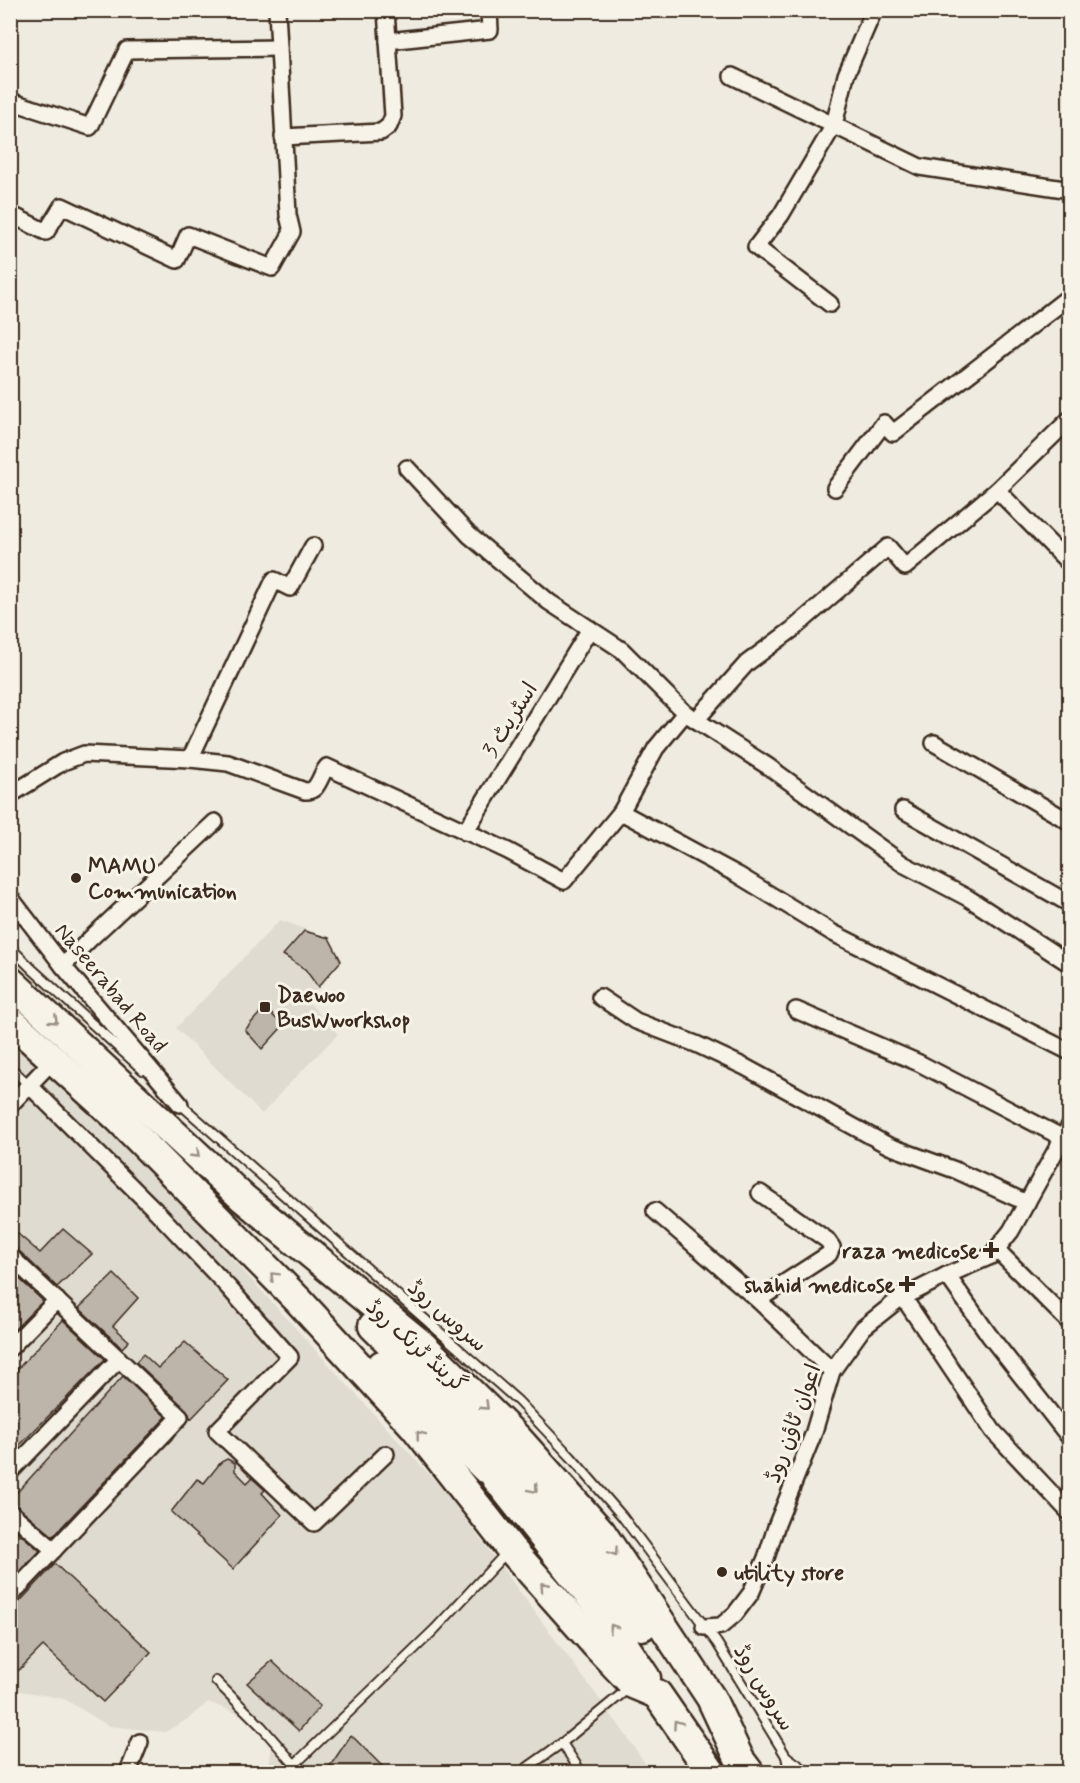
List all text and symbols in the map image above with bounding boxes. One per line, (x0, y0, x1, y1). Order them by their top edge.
street label: اسٹریٹ 3 (477, 677, 545, 763)
place label: MAMU Communication (88, 853, 237, 906)
marker: MAMU Communication (69, 871, 83, 885)
street label: Naseerabad Road (48, 918, 173, 1059)
place label: Daewoo BusWworkshop (277, 982, 410, 1035)
marker: Daewoo BusWworkshop (258, 1000, 272, 1014)
one-way arrow (47, 1013, 57, 1024)
one-way arrow (188, 1146, 199, 1157)
place label: raza medicose (842, 1238, 980, 1266)
marker: raza medicose (984, 1243, 998, 1257)
one-way arrow (271, 1272, 282, 1283)
place label: shahid medicose (744, 1272, 896, 1300)
street label: سروس روڈ (401, 1274, 492, 1359)
marker: shahid medicose (900, 1277, 914, 1291)
street label: گرینڈ ٹرنک روڈ (359, 1294, 472, 1399)
street label: اعوان ٹاؤن روڈ (759, 1360, 828, 1487)
one-way arrow (477, 1399, 488, 1410)
one-way arrow (417, 1431, 428, 1442)
one-way arrow (526, 1483, 537, 1494)
one-way arrow (607, 1545, 618, 1556)
place label: utility store (734, 1560, 844, 1588)
marker: utility store (715, 1565, 729, 1579)
one-way arrow (540, 1582, 551, 1593)
one-way arrow (609, 1624, 620, 1635)
street label: سروس روڈ (726, 1639, 800, 1737)
one-way arrow (673, 1720, 684, 1731)

